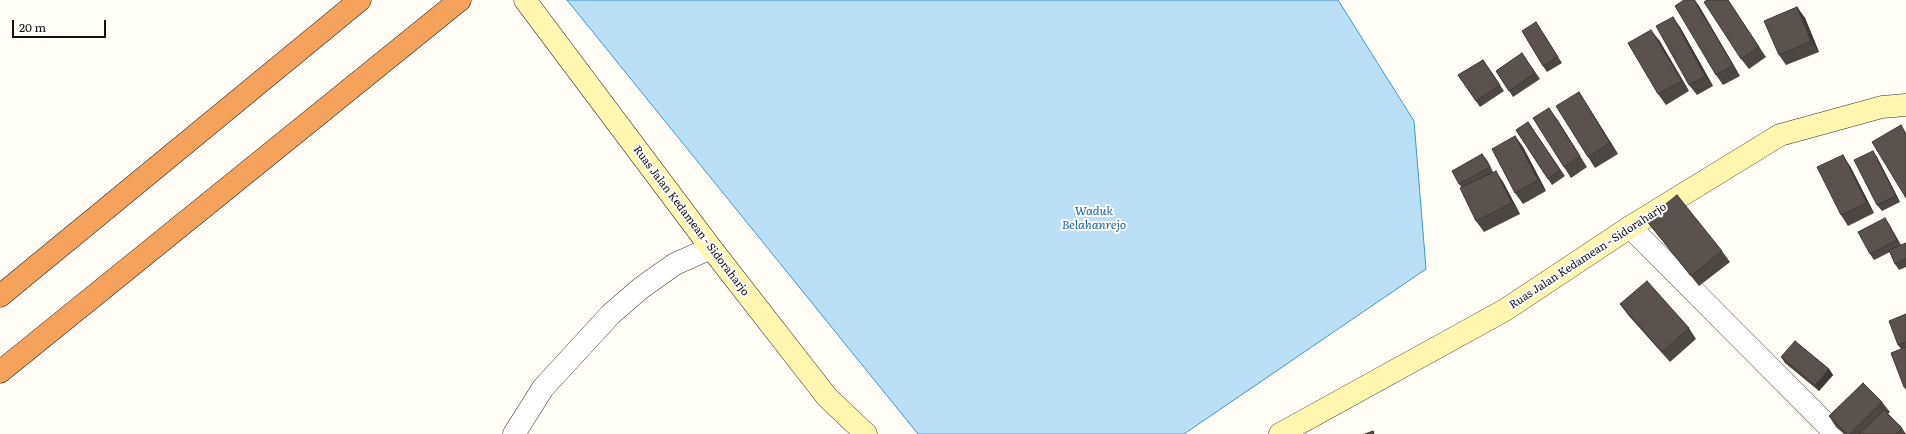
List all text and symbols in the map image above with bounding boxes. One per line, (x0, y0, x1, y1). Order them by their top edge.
scale bar (14, 12, 108, 38)
text: 20 m (19, 18, 46, 36)
street label: Ruas Jalan Kedamean - Sidoraharjo (630, 143, 752, 299)
street label: Ruas Jalan Kedamean - Sidoraharjo (1507, 200, 1669, 312)
water label: Waduk Belahanrejo (1062, 204, 1126, 232)

